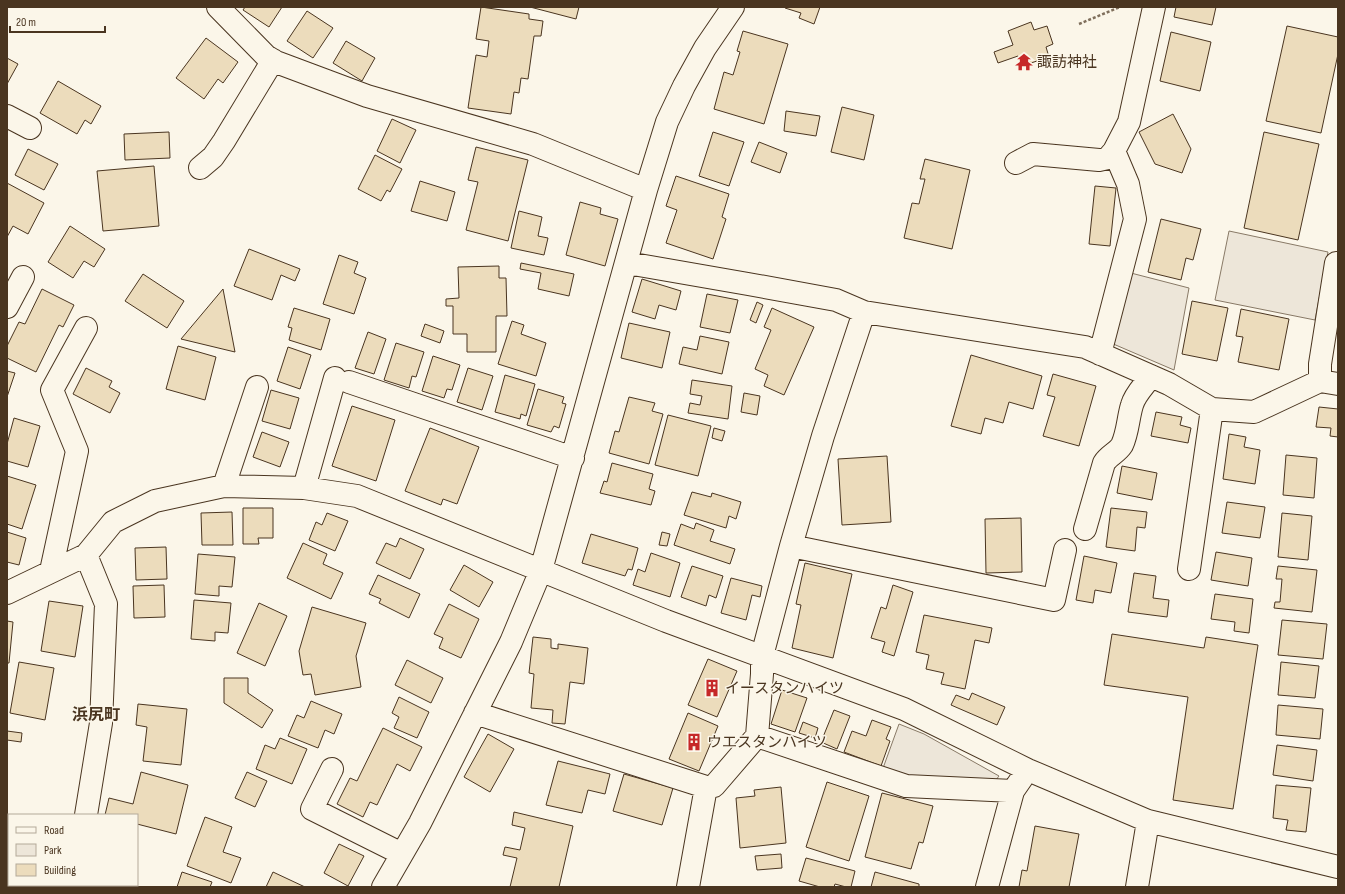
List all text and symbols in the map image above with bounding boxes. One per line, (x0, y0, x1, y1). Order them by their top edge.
scale bar (10, 8, 105, 34)
text: 20 m (16, 15, 36, 30)
temple icon: 諏訪神社 (1014, 52, 1034, 72)
place label: 諏訪神社 (1037, 53, 1097, 72)
building icon: イースタンハイツ (702, 678, 722, 698)
place label: イースタンハイツ (725, 679, 844, 698)
district label: 浜尻町 (72, 706, 120, 725)
building icon: ウエスタンハイツ (684, 732, 704, 752)
place label: ウエスタンハイツ (707, 733, 827, 752)
legend (8, 814, 138, 886)
text: Road (44, 823, 64, 838)
text: Park (44, 843, 62, 858)
text: Building (44, 863, 76, 878)

